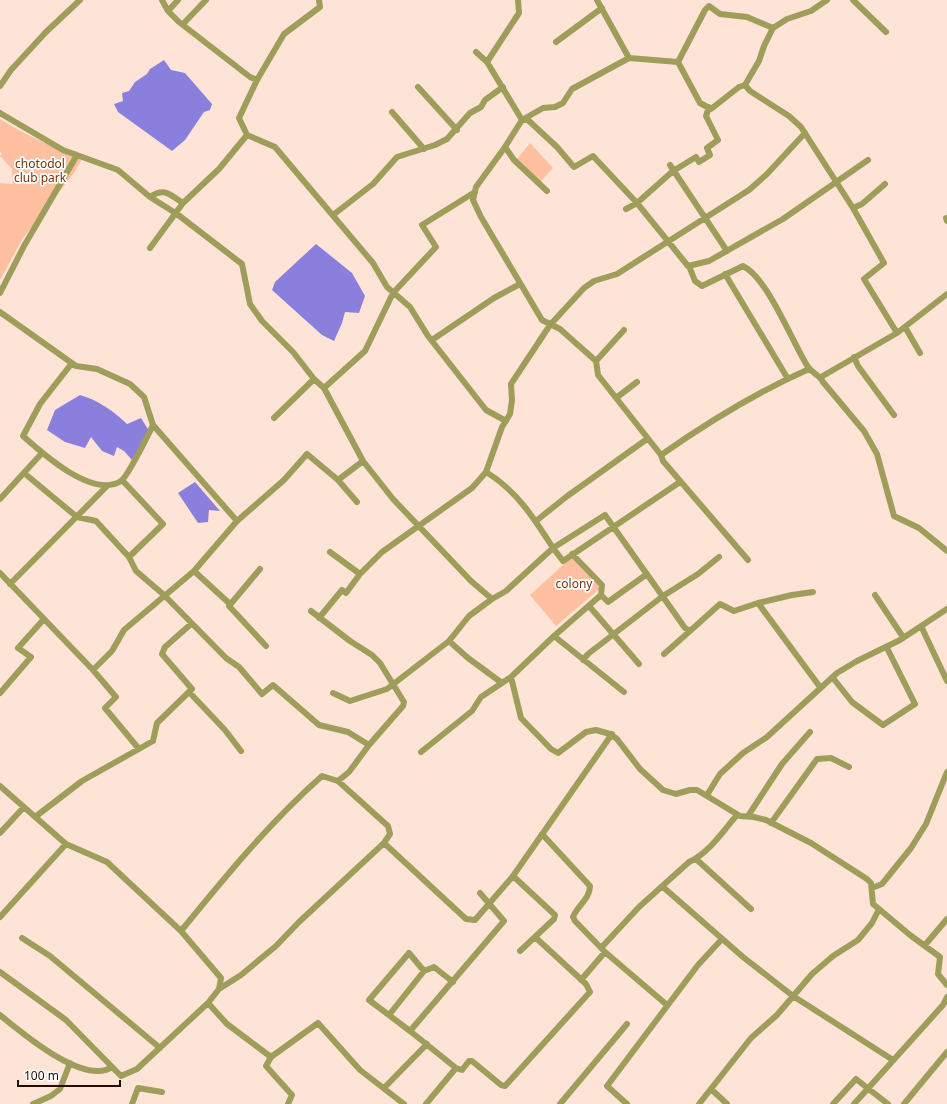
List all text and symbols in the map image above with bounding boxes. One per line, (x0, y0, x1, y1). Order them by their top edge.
park label: chotodol club park (14, 155, 67, 186)
park label: colony (556, 575, 593, 592)
scale bar (18, 1062, 120, 1088)
text: 100 m (24, 1067, 59, 1084)

